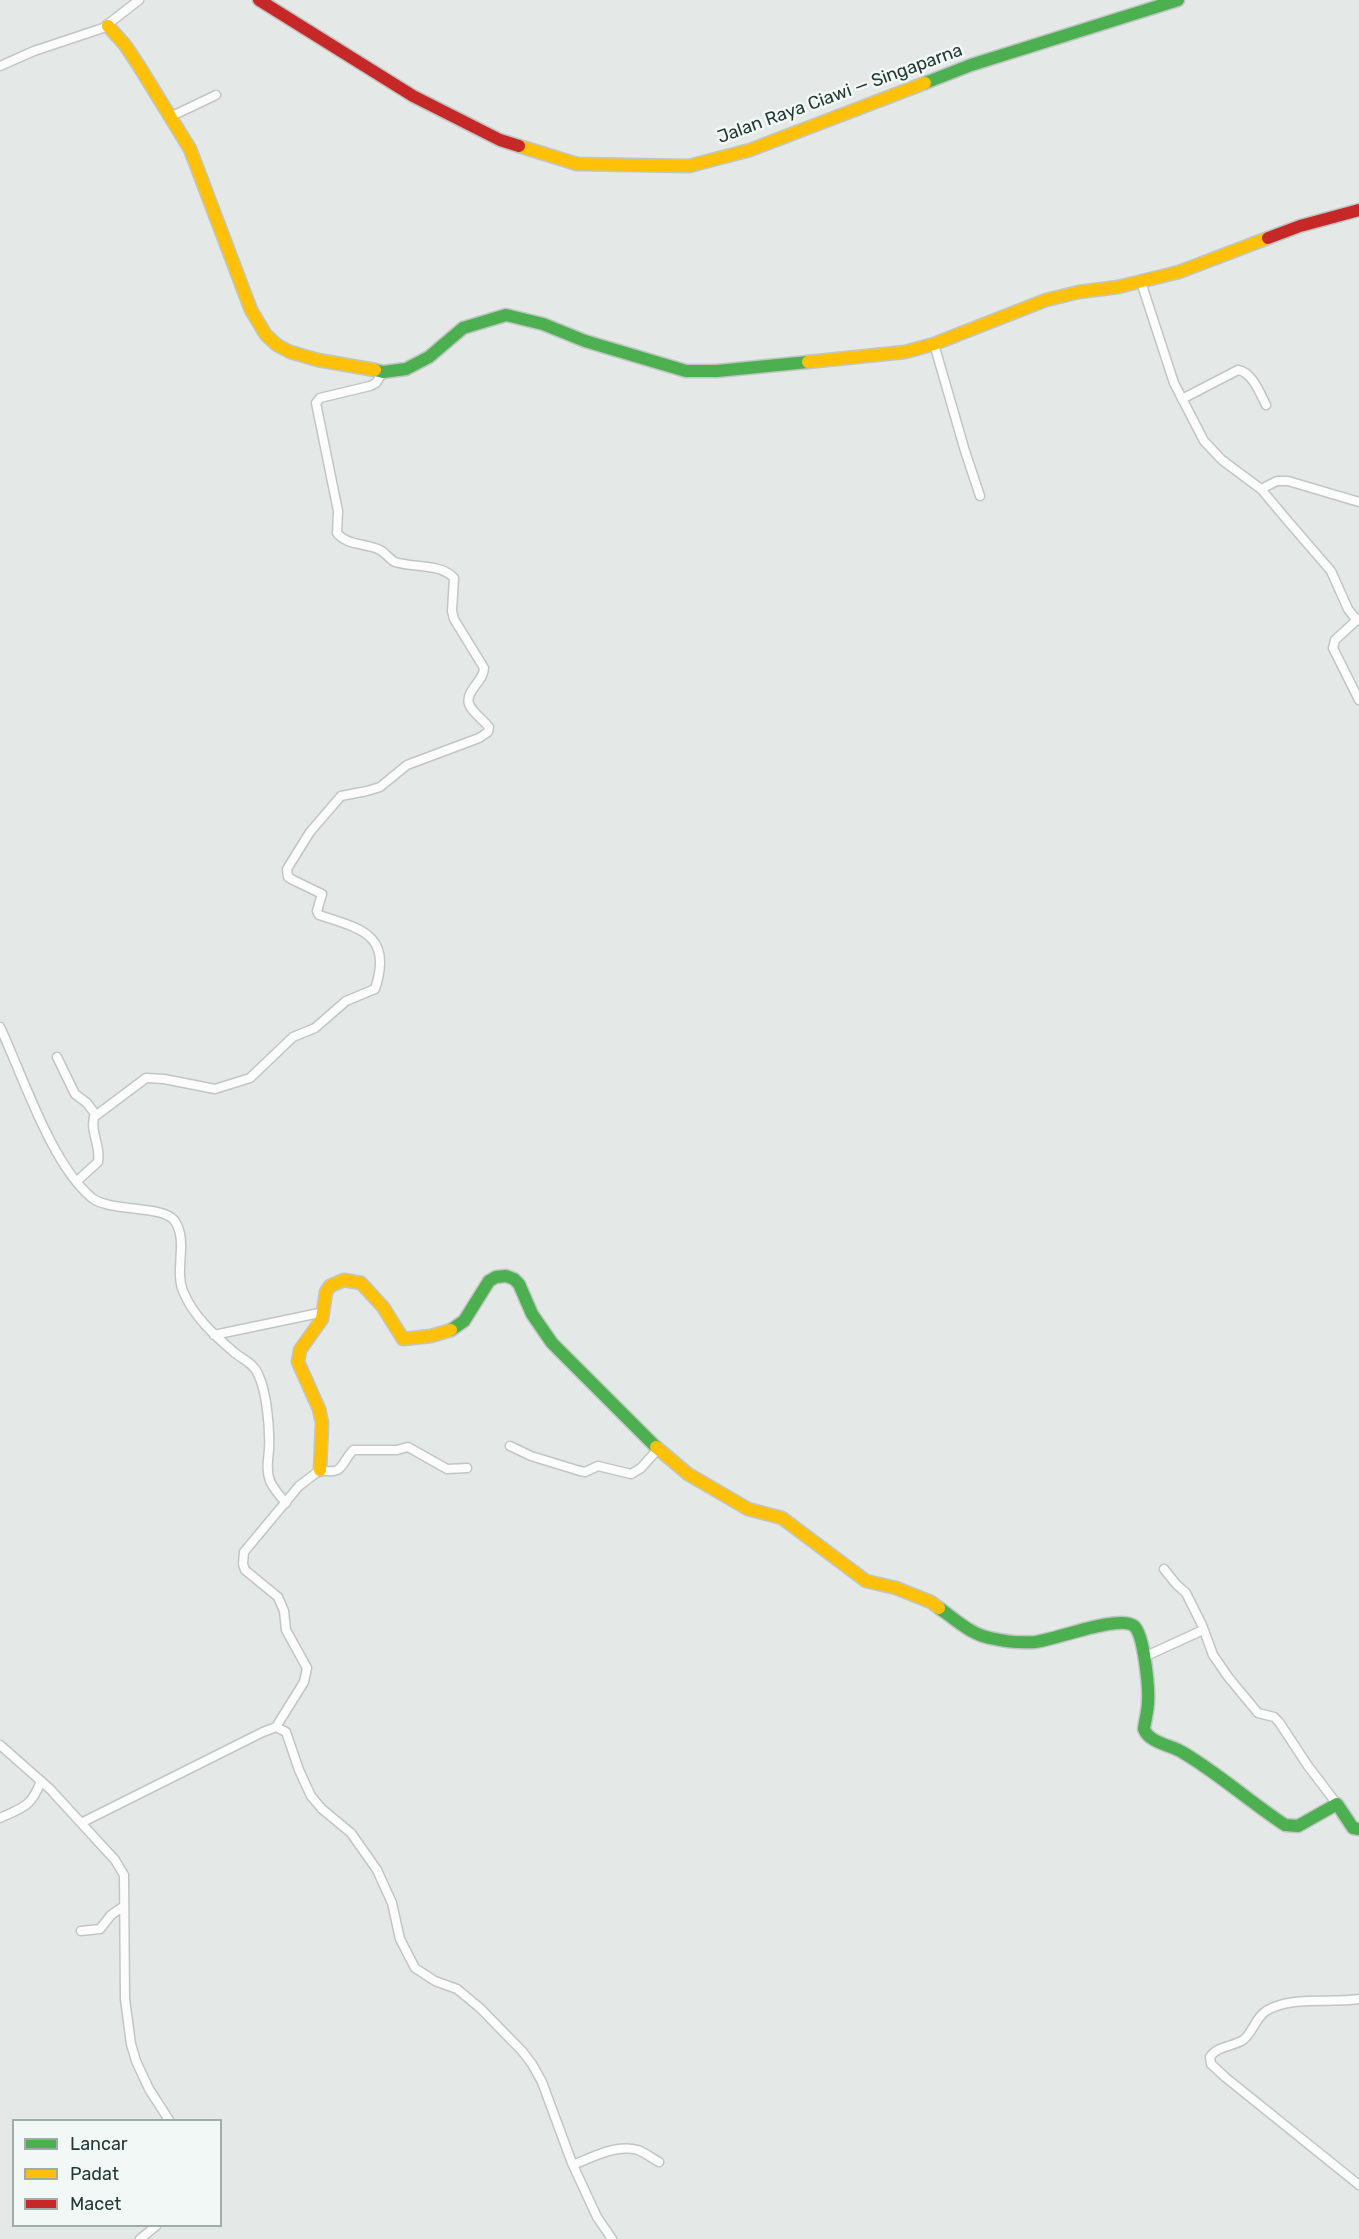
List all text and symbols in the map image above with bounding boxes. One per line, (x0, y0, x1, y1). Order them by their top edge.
street label: Jalan Raya Ciawi — Singaparna (714, 39, 966, 149)
legend (12, 2119, 222, 2227)
text: Lancar (70, 2133, 128, 2155)
text: Padat (70, 2163, 119, 2185)
text: Macet (70, 2193, 121, 2215)

